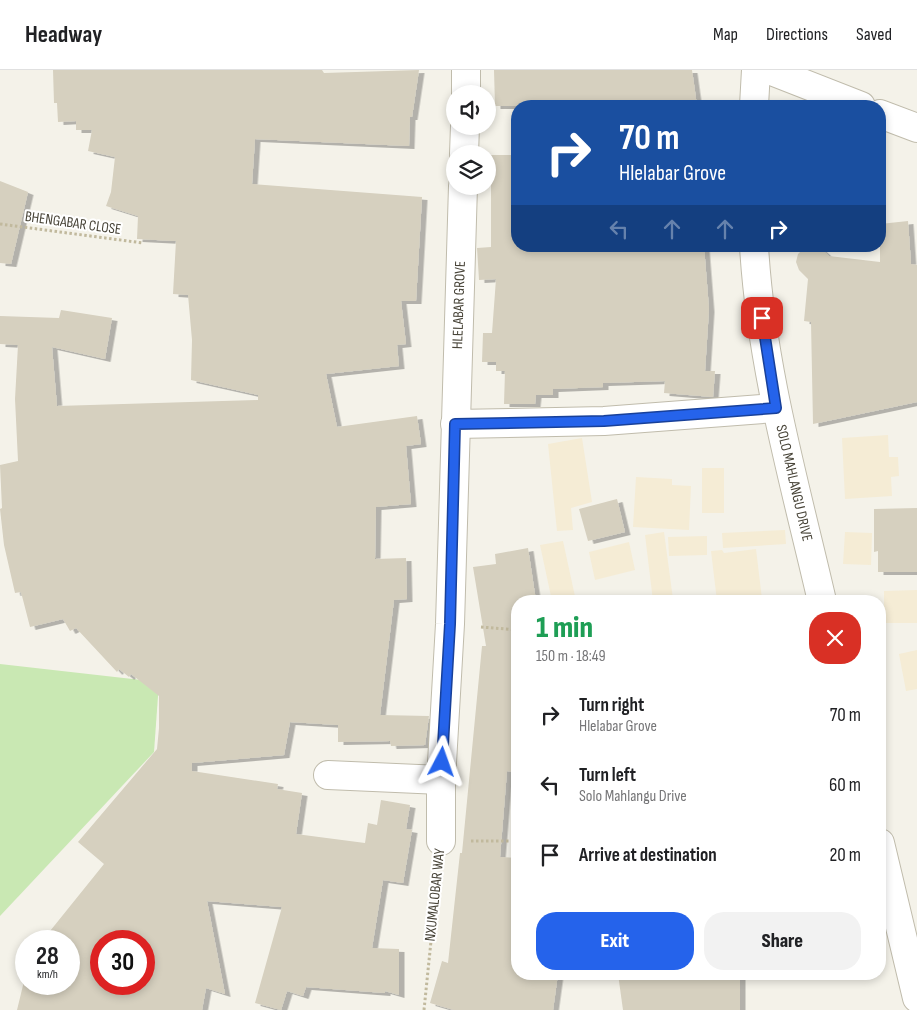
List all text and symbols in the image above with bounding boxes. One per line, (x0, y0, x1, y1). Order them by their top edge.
text: Headway (25, 20, 102, 49)
text: Map (713, 24, 738, 45)
text: Directions (766, 24, 828, 45)
text: Saved (856, 24, 892, 45)
map controls (446, 85, 496, 195)
button: sound (446, 85, 496, 135)
text: 70 m (619, 117, 679, 160)
icon: right (536, 120, 601, 185)
button: layers (446, 145, 496, 195)
text: Hlelabar Grove (619, 160, 726, 187)
street label: BHENGABAR CLOSE (24, 207, 122, 239)
icon: left (605, 215, 633, 243)
icon: ahead (658, 215, 686, 243)
icon: ahead (711, 215, 739, 243)
icon: right (764, 215, 792, 243)
street label: HLELABAR GROVE (448, 260, 470, 350)
pin (741, 297, 783, 339)
icon: arrive (748, 304, 776, 332)
street label: SOLO MAHLANGU DRIVE (771, 423, 817, 543)
text: 1 min (536, 610, 593, 646)
button: close (809, 612, 861, 664)
text: 150 m · 18:49 (536, 647, 606, 666)
text: Turn right (579, 694, 644, 717)
icon: right (536, 701, 564, 729)
text: 70 m (830, 704, 861, 727)
text: Hlelabar Grove (579, 717, 657, 736)
position arrow (415, 735, 467, 787)
text: Turn left (579, 764, 636, 787)
icon: left (536, 771, 564, 799)
text: 60 m (829, 774, 861, 797)
text: Solo Mahlangu Drive (579, 787, 687, 806)
icon: arrive (536, 841, 564, 869)
text: Arrive at destination (579, 844, 717, 867)
text: 20 m (829, 844, 861, 867)
street label: NXUMALOBAR WAY (421, 847, 449, 942)
button: Exit (536, 912, 694, 970)
button: Share (704, 912, 861, 970)
speed limit sign: 30 (90, 930, 155, 995)
text: 28 (36, 941, 59, 972)
text: km/h (37, 967, 58, 982)

